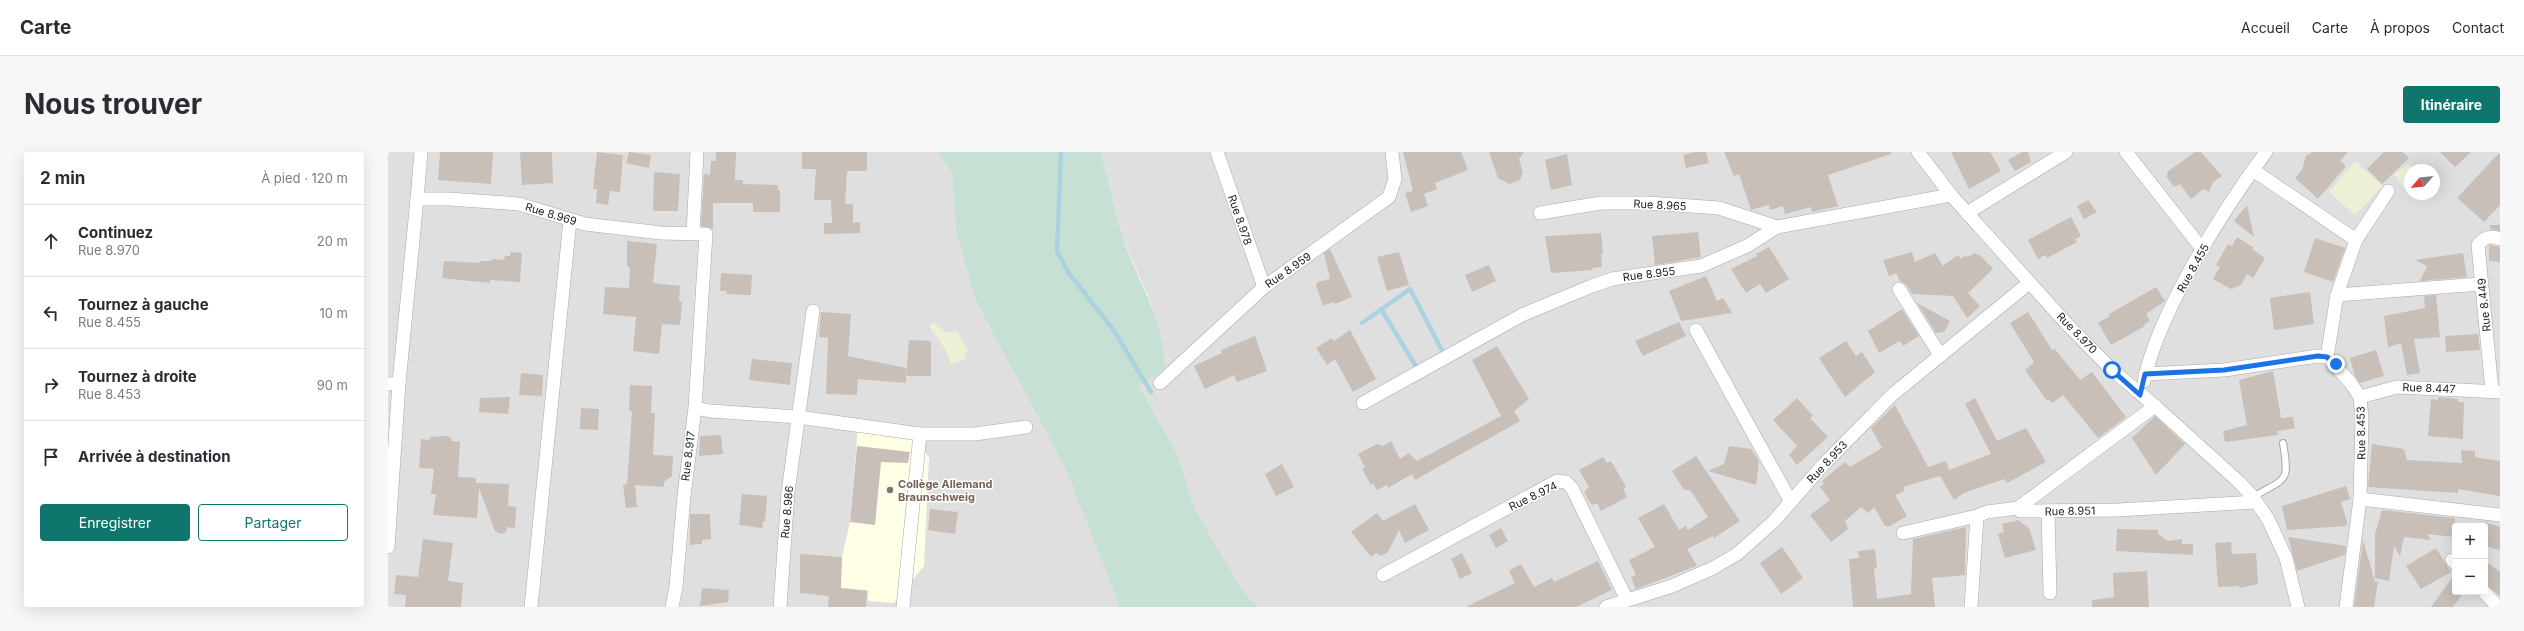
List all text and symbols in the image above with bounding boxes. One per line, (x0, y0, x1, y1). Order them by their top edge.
text: Carte (20, 16, 71, 39)
text: Accueil (2241, 19, 2290, 36)
text: Carte (2312, 19, 2348, 36)
text: À propos (2370, 19, 2430, 36)
text: Contact (2452, 19, 2504, 36)
button: Itinéraire (2403, 86, 2500, 123)
text: Nous trouver (24, 87, 202, 121)
north arrow (2404, 164, 2440, 200)
text: 2 min (40, 168, 85, 188)
text: À pied · 120 m (261, 170, 348, 186)
street label: Rue 8.978 (1225, 193, 1255, 247)
street label: Rue 8.965 (1633, 197, 1687, 213)
street label: Rue 8.969 (524, 200, 579, 229)
text: Continuez (78, 223, 153, 242)
icon: ahead (40, 230, 62, 252)
text: 20 m (317, 233, 348, 249)
street label: Rue 8.455 (2174, 241, 2212, 295)
text: Rue 8.970 (78, 242, 140, 258)
street label: Rue 8.959 (1262, 249, 1314, 291)
street label: Rue 8.955 (1622, 264, 1676, 284)
street label: Rue 8.449 (2474, 277, 2494, 333)
text: Tournez à gauche (78, 295, 209, 314)
icon: left (40, 302, 62, 324)
text: 10 m (319, 305, 348, 321)
street label: Rue 8.970 (2054, 309, 2100, 357)
text: Rue 8.455 (78, 314, 141, 330)
route end (2327, 355, 2345, 373)
route start (2103, 361, 2121, 379)
text: Tournez à droite (78, 367, 197, 386)
icon: right (40, 374, 62, 396)
text: 90 m (317, 377, 348, 393)
street label: Rue 8.447 (2402, 380, 2456, 396)
text: Rue 8.453 (78, 386, 141, 402)
street label: Rue 8.453 (2354, 406, 2368, 460)
street label: Rue 8.917 (678, 430, 698, 482)
street label: Rue 8.953 (1804, 438, 1850, 486)
icon: arrive (40, 446, 62, 468)
text: Arrivée à destination (78, 447, 231, 466)
place label: Collège Allemand Braunschweig (898, 477, 993, 504)
street label: Rue 8.974 (1507, 478, 1559, 514)
street label: Rue 8.986 (778, 485, 796, 539)
marker: Collège Allemand Braunschweig (885, 485, 895, 495)
button: Enregistrer (40, 504, 190, 541)
button: Partager (198, 504, 348, 541)
street label: Rue 8.951 (2045, 504, 2095, 518)
map controls (2452, 523, 2488, 595)
button: + (2452, 523, 2488, 559)
button: − (2452, 559, 2488, 595)

